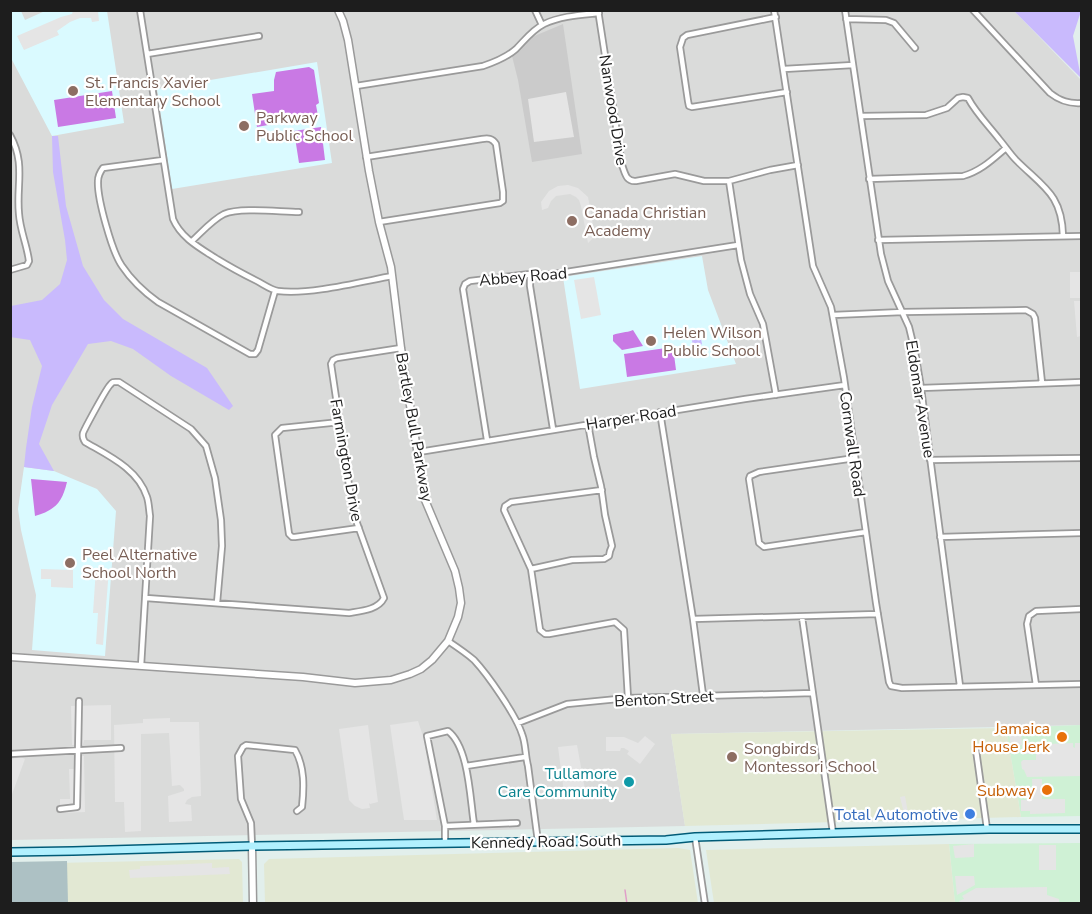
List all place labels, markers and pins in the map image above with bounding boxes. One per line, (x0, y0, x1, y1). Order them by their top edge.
place label: St. Francis Xavier Elementary School (85, 72, 221, 112)
marker: St. Francis Xavier Elementary School (66, 84, 80, 98)
place label: Parkway Public School (256, 107, 353, 147)
marker: Parkway Public School (237, 119, 251, 133)
place label: Canada Christian Academy (584, 202, 706, 242)
marker: Canada Christian Academy (565, 214, 579, 228)
place label: Helen Wilson Public School (663, 322, 762, 362)
marker: Helen Wilson Public School (644, 334, 658, 348)
place label: Peel Alternative School North (82, 544, 197, 584)
marker: Peel Alternative School North (63, 556, 77, 570)
place label: Jamaica House Jerk (972, 718, 1051, 758)
marker: Jamaica House Jerk (1055, 730, 1069, 744)
place label: Songbirds Montessori School (744, 738, 877, 778)
marker: Songbirds Montessori School (725, 750, 739, 764)
place label: Tullamore Care Community (498, 763, 618, 803)
marker: Tullamore Care Community (622, 775, 636, 789)
place label: Subway (977, 780, 1036, 802)
marker: Subway (1040, 783, 1054, 797)
place label: Total Automotive (834, 804, 958, 826)
marker: Total Automotive (963, 807, 977, 821)

